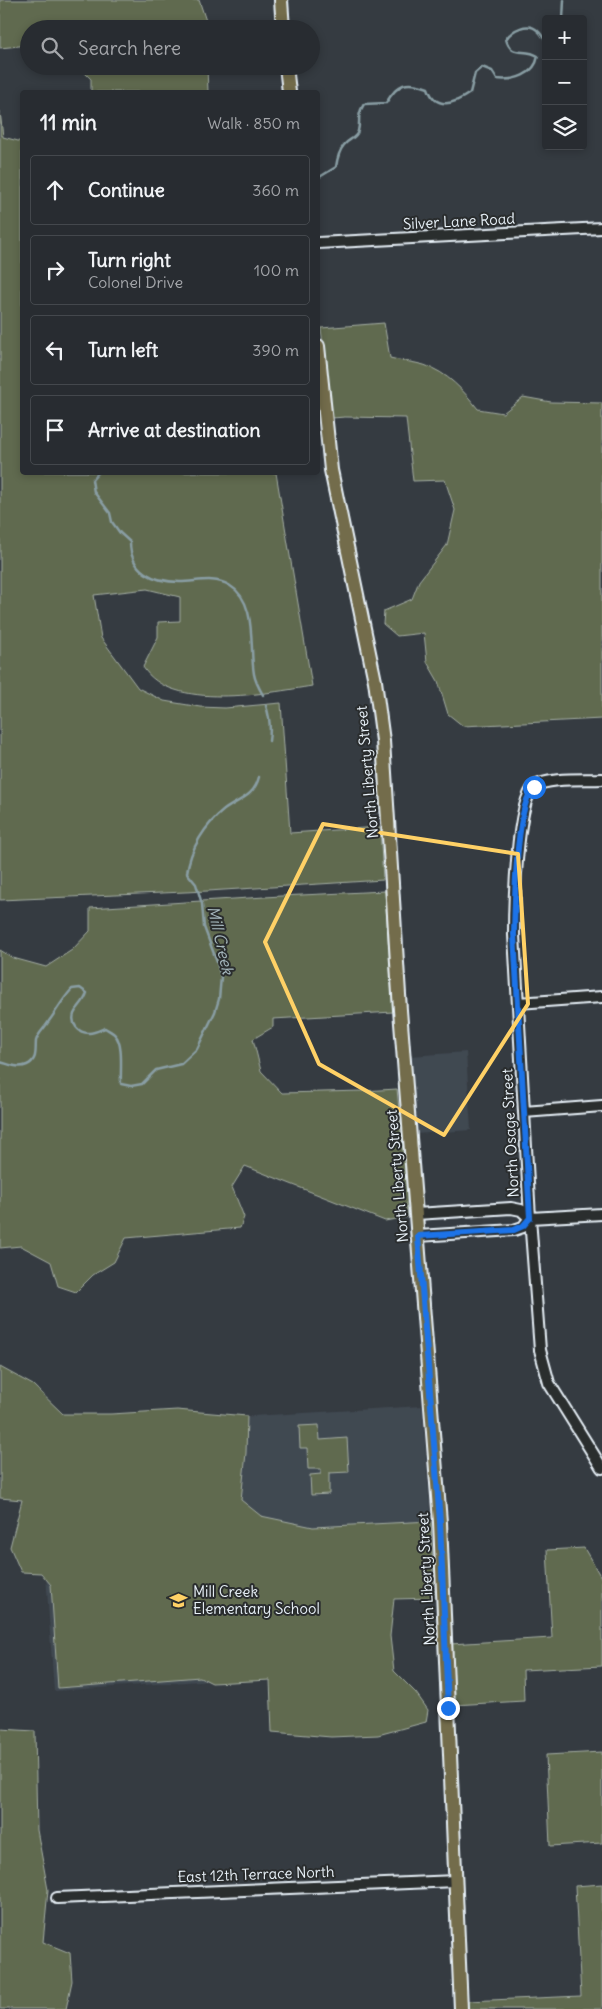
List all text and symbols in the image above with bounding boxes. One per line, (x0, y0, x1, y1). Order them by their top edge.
map controls (542, 15, 587, 150)
button: + (542, 15, 587, 60)
search box (20, 20, 320, 75)
icon: search (38, 34, 66, 62)
text: Search here (78, 36, 181, 60)
button: − (542, 60, 587, 105)
button: layers (542, 105, 587, 150)
text: 11 min (40, 109, 97, 136)
text: Walk · 850 m (207, 113, 300, 133)
icon: ahead (41, 176, 69, 204)
text: Continue (88, 178, 165, 202)
text: 360 m (252, 180, 299, 200)
street label: Silver Lane Road (402, 209, 516, 233)
text: Turn right (88, 248, 171, 272)
icon: right (41, 256, 69, 284)
text: 100 m (254, 260, 299, 280)
text: Colonel Drive (88, 272, 183, 292)
icon: left (41, 336, 69, 364)
text: Turn left (88, 338, 158, 362)
text: 390 m (252, 340, 299, 360)
icon: arrive (41, 416, 69, 444)
text: Arrive at destination (88, 418, 261, 442)
street label: North Liberty Street (352, 705, 382, 839)
route start (523, 776, 546, 799)
water label: Mill Creek (203, 904, 239, 978)
street label: North Osage Street (497, 1068, 523, 1198)
street label: North Liberty Street (382, 1109, 412, 1243)
street label: North Liberty Street (413, 1512, 439, 1646)
place label: Mill Creek Elementary School (193, 1582, 320, 1618)
school or university icon: Mill Creek Elementary School (169, 1590, 189, 1610)
route end (437, 1697, 460, 1720)
street label: East 12th Terrace North (177, 1862, 335, 1886)

